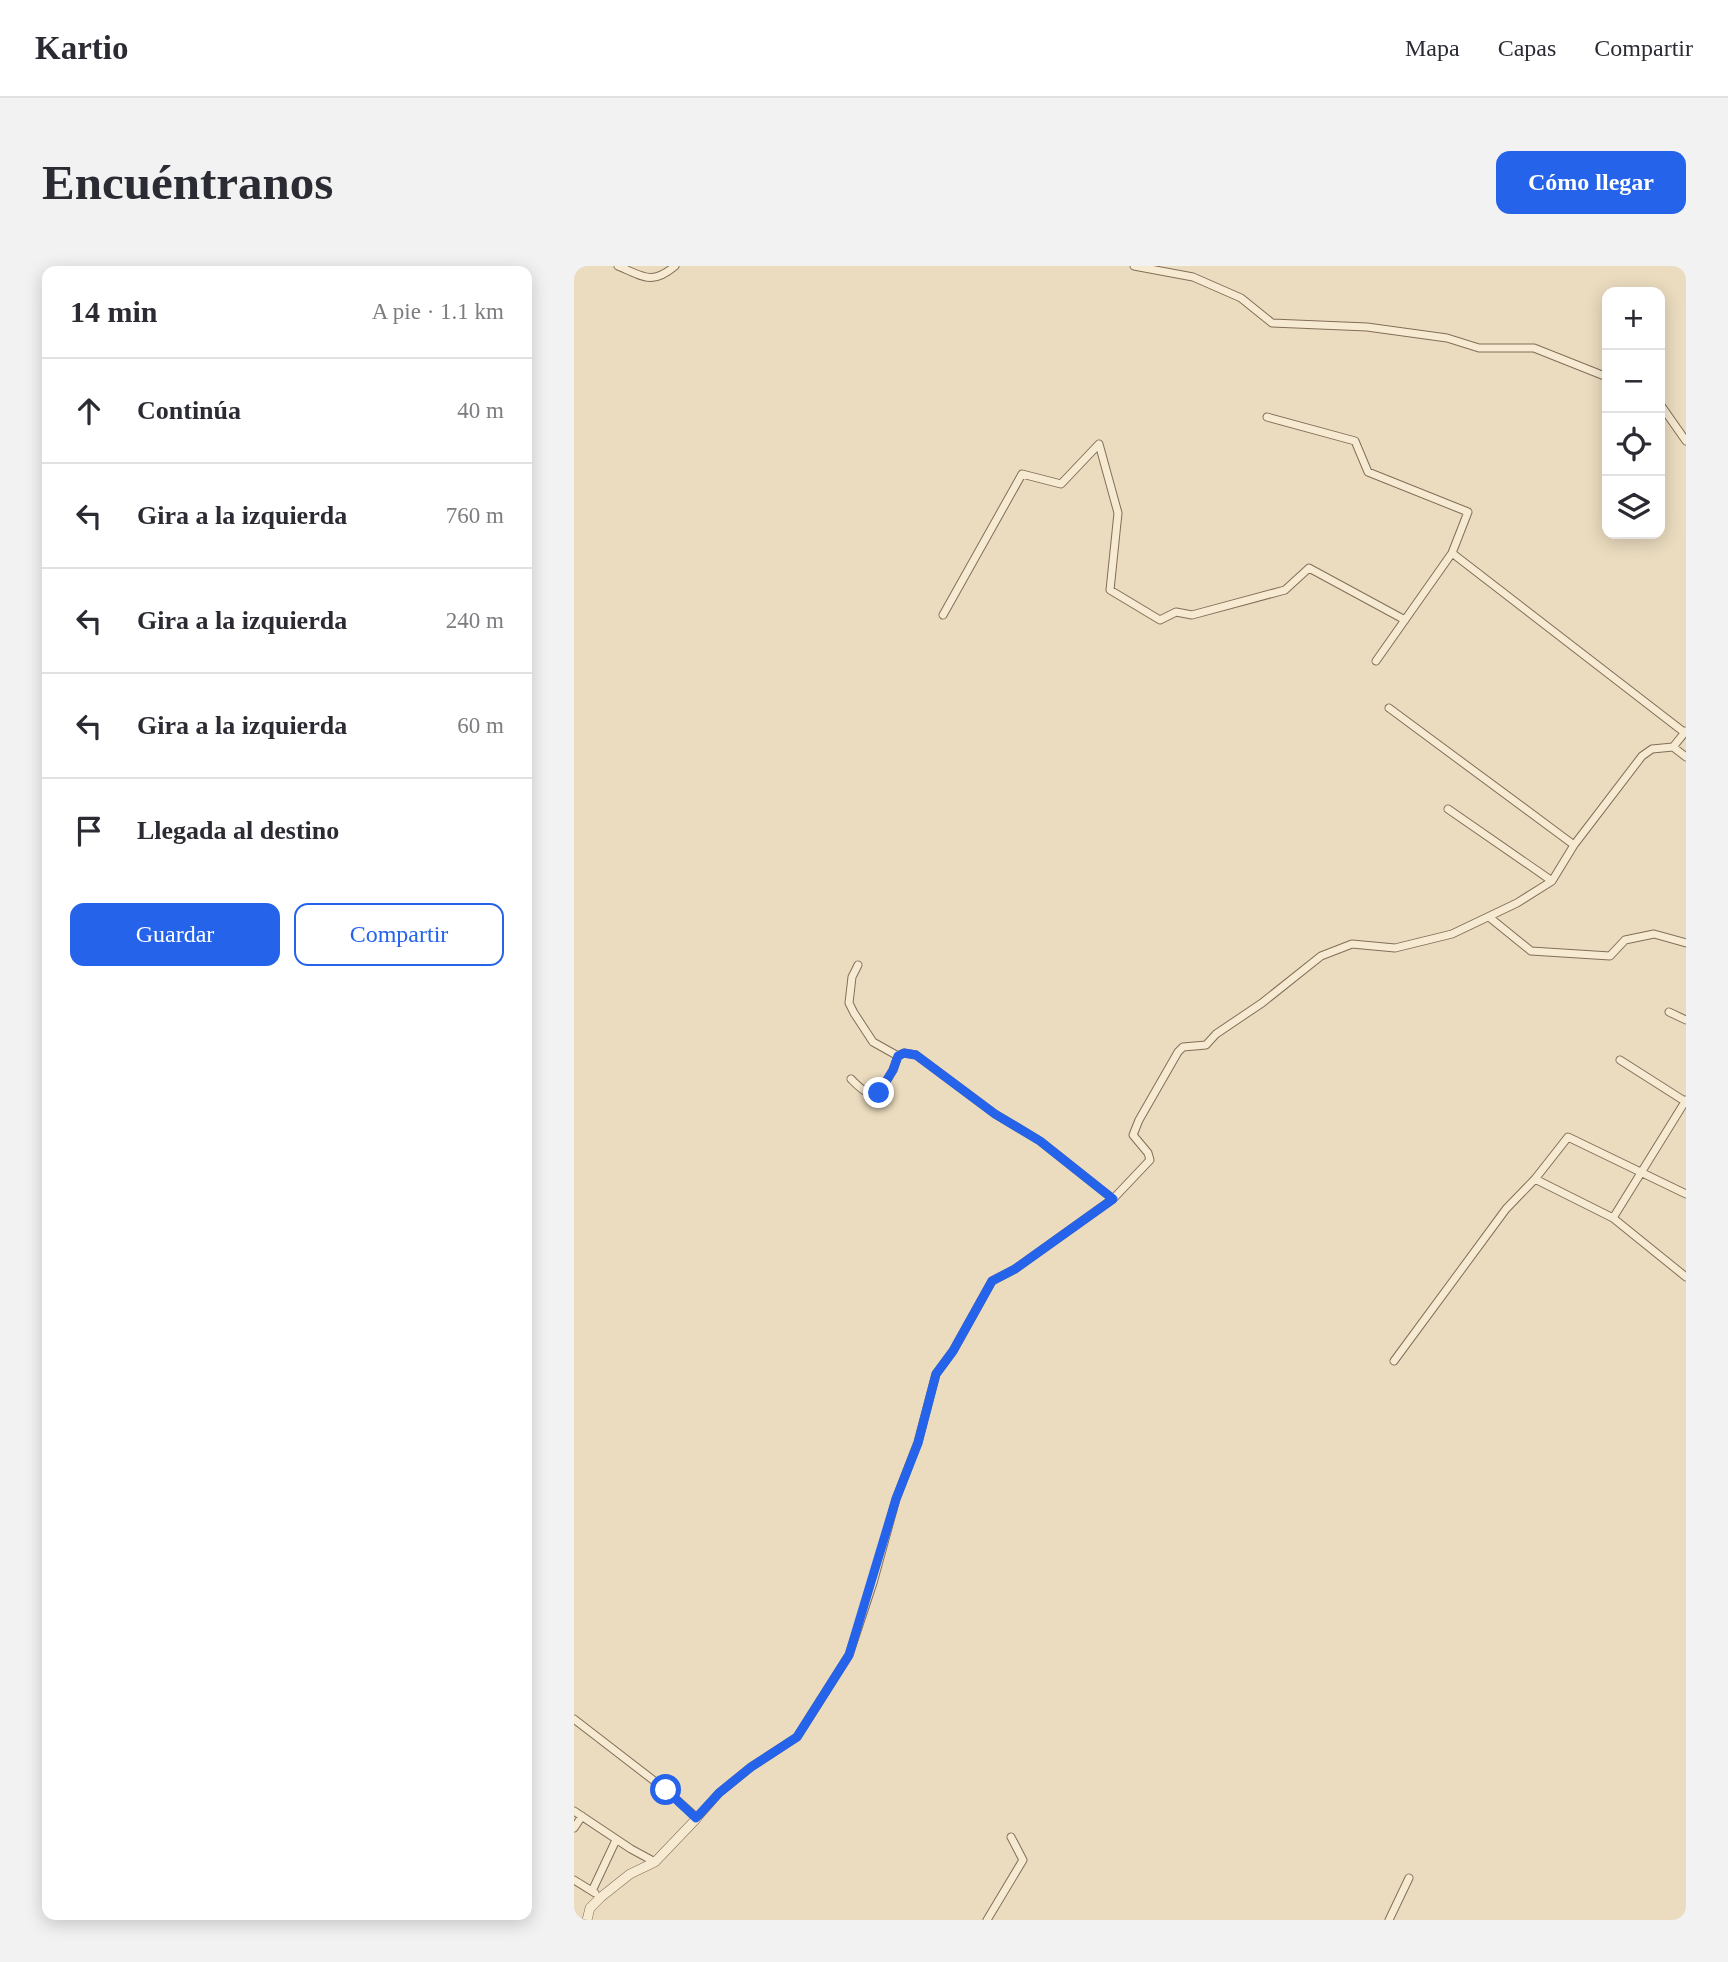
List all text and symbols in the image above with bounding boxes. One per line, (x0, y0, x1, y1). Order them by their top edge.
text: Kartio (35, 30, 128, 66)
text: Mapa (1405, 35, 1460, 61)
text: Capas (1498, 35, 1556, 61)
text: Compartir (1594, 35, 1693, 61)
button: Cómo llegar (1496, 151, 1686, 214)
text: Encuéntranos (42, 155, 333, 210)
map controls (1602, 287, 1665, 539)
button: + (1602, 287, 1665, 350)
text: 14 min (70, 295, 158, 328)
text: A pie · 1.1 km (372, 299, 504, 324)
button: − (1602, 350, 1665, 413)
icon: ahead (70, 392, 108, 430)
text: Continúa (137, 396, 241, 425)
text: 40 m (457, 398, 504, 423)
button: locate (1602, 413, 1665, 476)
button: layers (1602, 476, 1665, 539)
icon: left (70, 497, 108, 535)
text: Gira a la izquierda (137, 501, 347, 530)
text: 760 m (446, 503, 504, 528)
icon: left (70, 602, 108, 640)
text: Gira a la izquierda (137, 606, 347, 635)
text: 240 m (446, 608, 504, 633)
icon: left (70, 707, 108, 745)
text: Gira a la izquierda (137, 711, 347, 740)
text: 60 m (457, 713, 504, 738)
icon: arrive (70, 812, 108, 850)
text: Llegada al destino (137, 816, 339, 845)
button: Guardar (70, 903, 280, 966)
button: Compartir (294, 903, 504, 966)
route end (863, 1077, 894, 1108)
route start (650, 1774, 681, 1805)

